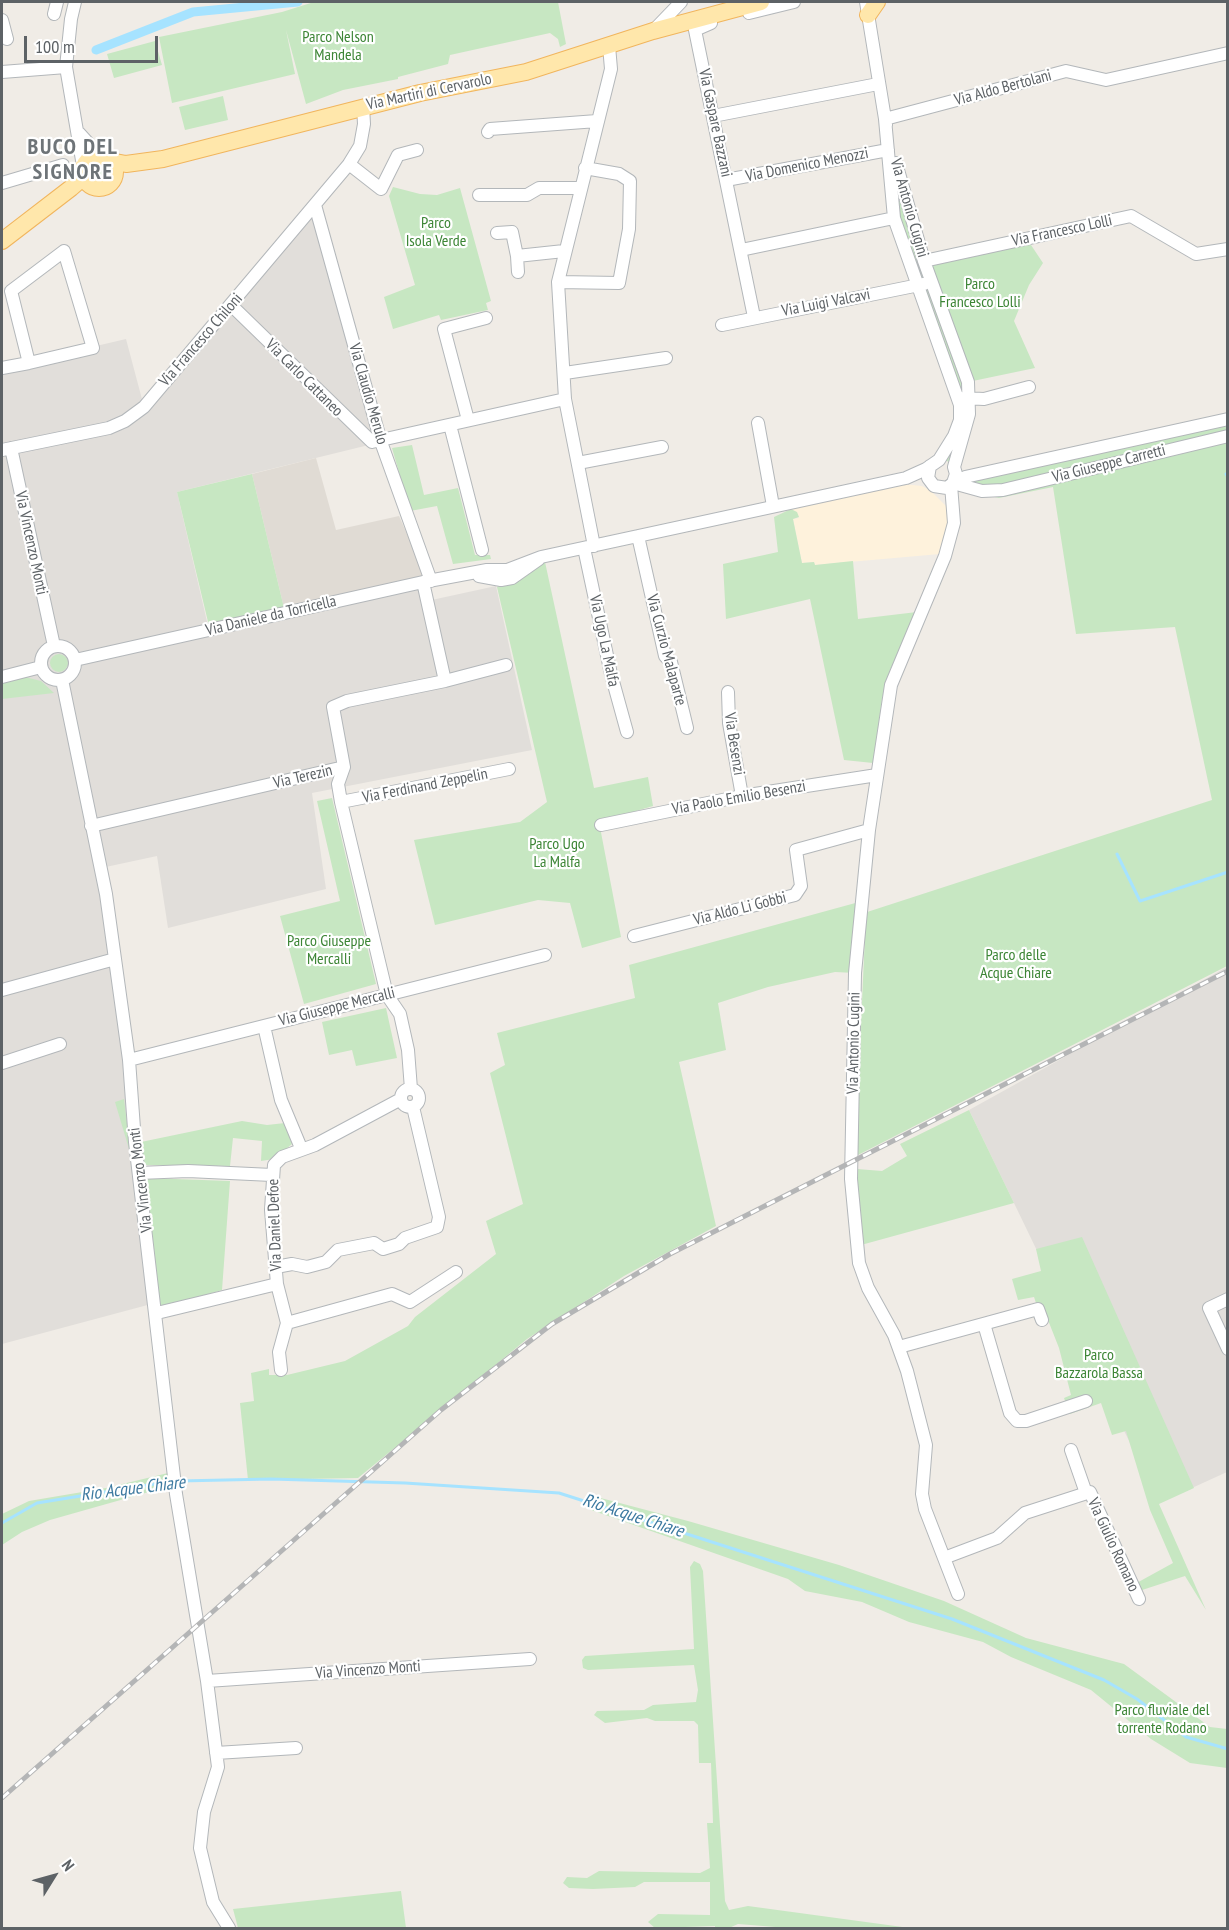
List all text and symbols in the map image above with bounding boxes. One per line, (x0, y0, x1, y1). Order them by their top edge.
scale bar (27, 24, 160, 62)
park label: Parco Nelson Mandela (302, 27, 374, 65)
text: 100 m (35, 35, 75, 58)
street label: Via Aldo Bertolani (952, 66, 1054, 110)
street label: Via Gaspare Bazzani (694, 67, 736, 179)
street label: Via Martiri di Cervarolo (365, 69, 493, 115)
district label: BUCO DEL SIGNORE (28, 135, 118, 186)
street label: Via Domenico Menozzi (744, 144, 870, 186)
street label: Via Antonio Cugini (886, 156, 932, 260)
street label: Via Francesco Lolli (1010, 211, 1114, 251)
park label: Parco Isola Verde (406, 213, 466, 251)
park label: Parco Francesco Lolli (939, 274, 1021, 312)
street label: Via Luigi Valcavi (780, 285, 872, 321)
street label: Via Francesco Chiloni (155, 289, 247, 391)
street label: Via Carlo Cattaneo (261, 335, 347, 421)
street label: Via Claudio Merulo (344, 341, 392, 447)
street label: Via Giuseppe Carretti (1050, 441, 1168, 487)
street label: Via Vincenzo Monti (11, 489, 51, 597)
street label: Via Daniele da Torricella (204, 592, 338, 640)
street label: Via Curzio Malaparte (642, 592, 690, 708)
street label: Via Ugo La Malfa (585, 593, 623, 689)
street label: Via Besenzi (720, 711, 748, 777)
street label: Via Terezin (272, 761, 334, 793)
street label: Via Ferdinand Zeppelin (361, 764, 489, 808)
street label: Via Paolo Emilio Besenzi (671, 777, 807, 819)
park label: Parco Ugo La Malfa (529, 834, 585, 872)
street label: Via Aldo Li Gobbi (692, 888, 788, 930)
park label: Parco Giuseppe Mercalli (287, 931, 371, 969)
park label: Parco delle Acque Chiare (980, 945, 1052, 983)
street label: Via Giuseppe Mercalli (277, 983, 397, 1031)
street label: Via Antonio Cugini (844, 992, 864, 1094)
street label: Via Vincenzo Monti (125, 1126, 157, 1234)
street label: Via Daniel Defoe (264, 1179, 286, 1271)
park label: Parco Bazzarola Bassa (1055, 1345, 1143, 1383)
water label: Rio Acque Chiare (80, 1472, 186, 1506)
water label: Rio Acque Chiare (580, 1490, 686, 1542)
street label: Via Giulio Romano (1083, 1495, 1143, 1595)
street label: Via Vincenzo Monti (315, 1657, 421, 1683)
park label: Parco fluviale del torrente Rodano (1115, 1700, 1209, 1738)
north arrow (24, 1846, 84, 1906)
text: N (58, 1856, 79, 1875)

